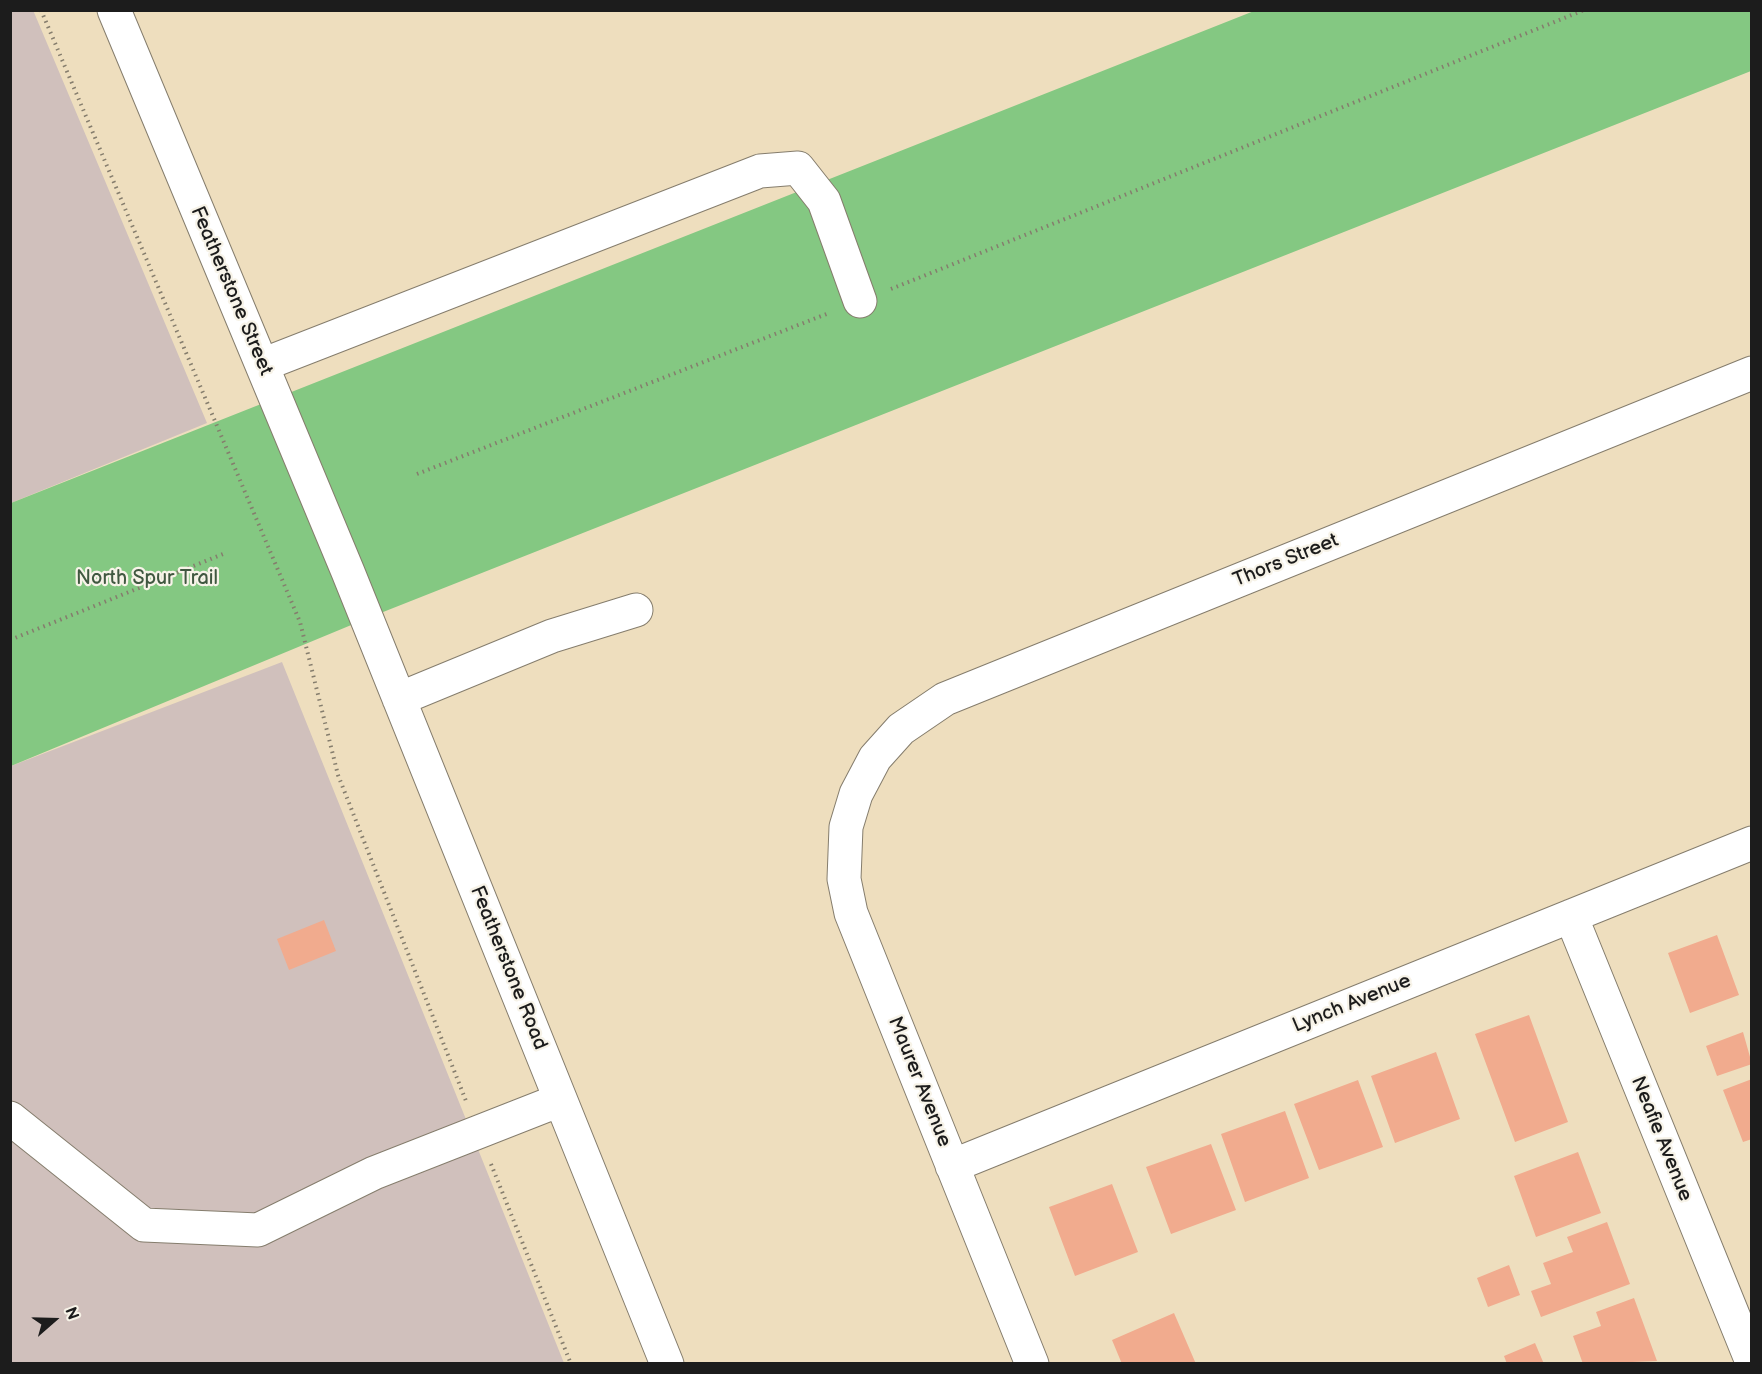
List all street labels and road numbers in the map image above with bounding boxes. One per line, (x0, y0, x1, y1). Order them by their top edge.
street label: Featherstone Street (185, 203, 277, 379)
street label: Thors Street (1230, 529, 1342, 593)
street label: Featherstone Road (464, 883, 552, 1053)
street label: Lynch Avenue (1289, 969, 1415, 1039)
street label: Maurer Avenue (882, 1013, 956, 1151)
street label: Neafie Avenue (1625, 1073, 1697, 1205)

